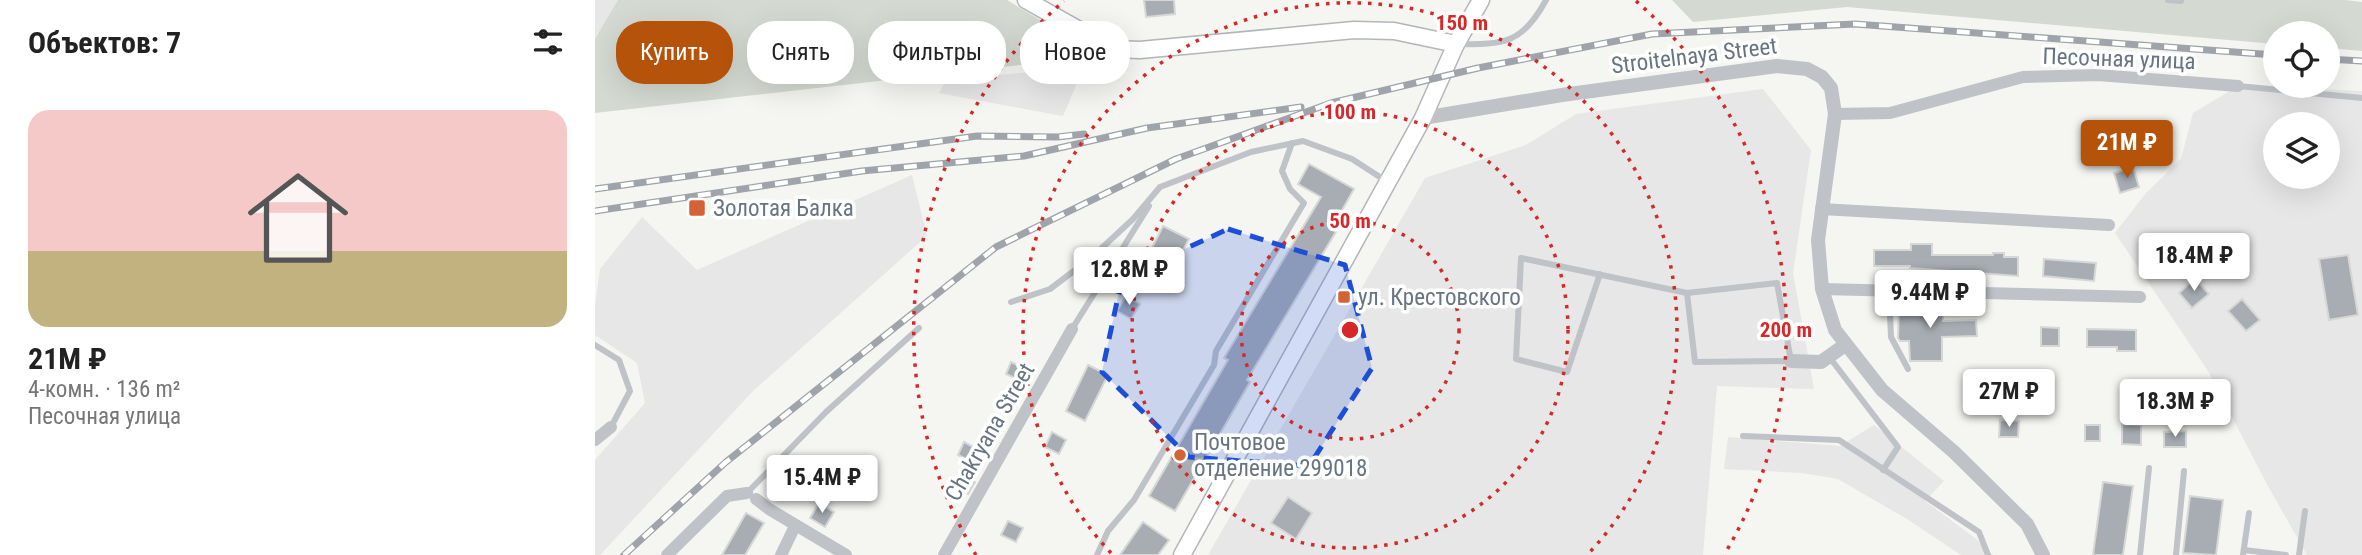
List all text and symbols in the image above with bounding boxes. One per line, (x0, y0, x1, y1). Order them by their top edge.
text: 150 m (1436, 11, 1488, 35)
chip: Купить (616, 21, 733, 84)
chip: Снять (747, 21, 854, 84)
chip: Фильтры (868, 21, 1006, 84)
chip: Новое (1020, 21, 1130, 84)
map controls (2263, 21, 2340, 189)
button: locate (2263, 21, 2340, 98)
icon: filters (529, 23, 567, 61)
text: Объектов: 7 (28, 25, 181, 60)
street label: Stroitelnaya Street (1610, 32, 1778, 80)
street label: Песочная улица (2042, 43, 2196, 75)
text: 100 m (1324, 100, 1376, 124)
button: layers (2263, 112, 2340, 189)
pin: 21M ₽ (2078, 120, 2176, 180)
text: 21M ₽ (2097, 129, 2157, 156)
icon: home (235, 155, 361, 281)
place label: Золотая Балка (713, 195, 854, 222)
marker: Золотая Балка (687, 198, 707, 218)
text: 50 m (1329, 209, 1371, 233)
pin: 18.4M ₽ (2129, 233, 2259, 293)
text: 18.4M ₽ (2155, 242, 2233, 269)
pin: 12.8M ₽ (1064, 247, 1194, 307)
text: 12.8M ₽ (1090, 256, 1168, 283)
pin: 9.44M ₽ (1865, 270, 1995, 330)
text: 9.44M ₽ (1891, 279, 1969, 306)
place label: ул. Крестовского (1358, 284, 1521, 311)
marker: ул. Крестовского (1336, 289, 1352, 305)
centre of rings (1338, 318, 1362, 342)
text: 200 m (1760, 318, 1812, 342)
text: 21M ₽ (28, 341, 107, 376)
street label: Chakryana Street (940, 358, 1040, 506)
pin: 27M ₽ (1960, 370, 2058, 429)
text: 4-комн. · 136 m² (28, 376, 180, 403)
text: 27M ₽ (1979, 378, 2039, 405)
pin: 18.3M ₽ (2110, 380, 2240, 439)
text: 18.3M ₽ (2136, 388, 2214, 415)
text: Песочная улица (28, 403, 181, 430)
place label: Почтовое отделение 299018 (1194, 429, 1367, 482)
marker: Почтовое отделение 299018 (1172, 447, 1188, 463)
pin: 15.4M ₽ (757, 456, 887, 515)
text: 15.4M ₽ (783, 464, 861, 491)

